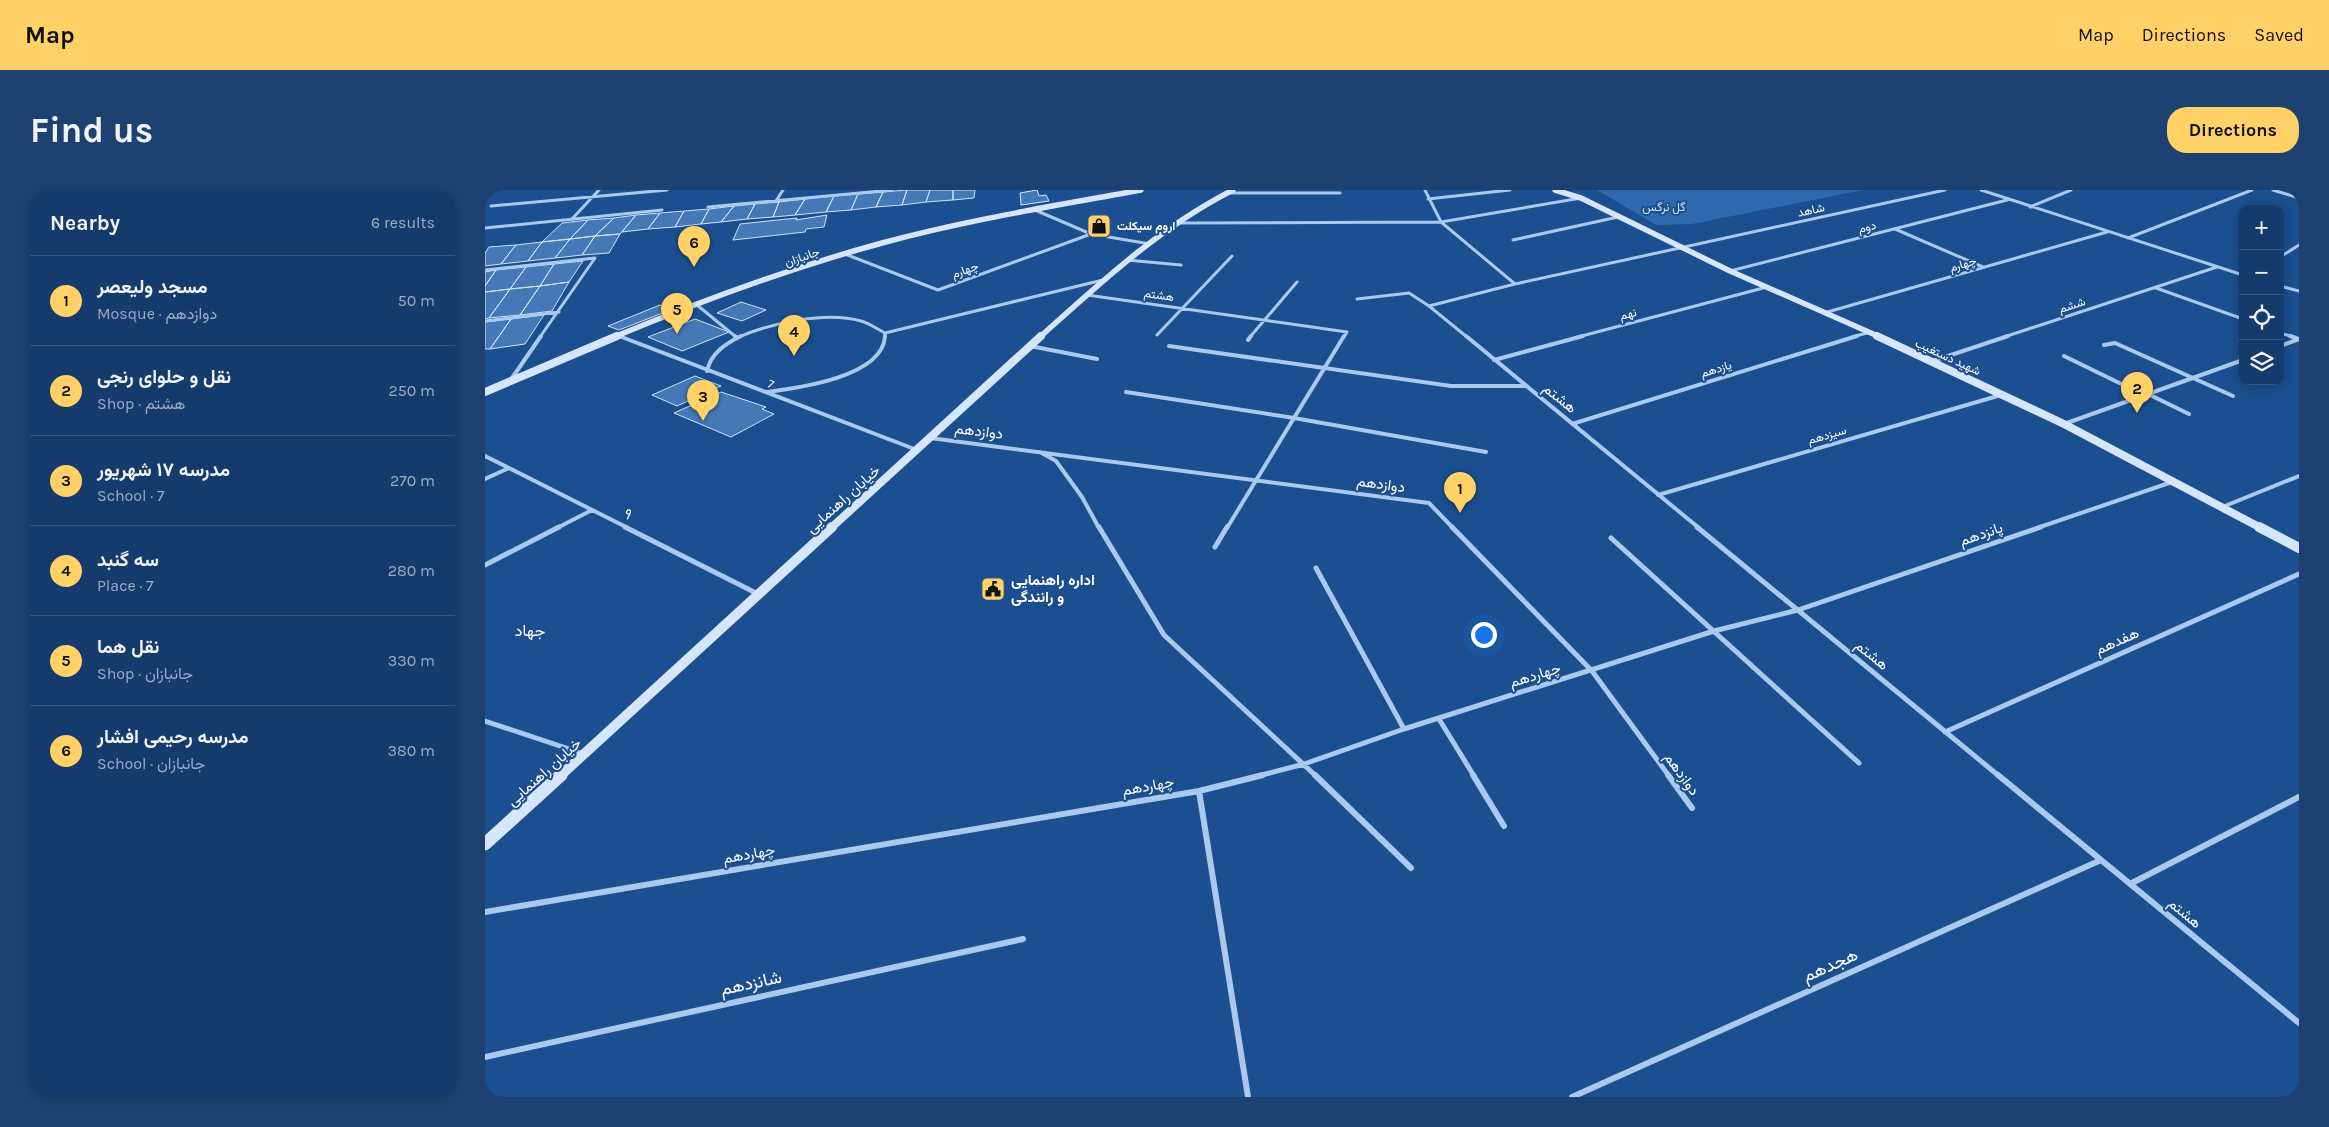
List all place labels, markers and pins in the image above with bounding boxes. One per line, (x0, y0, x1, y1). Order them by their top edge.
shop icon: اروم سیکلت (1086, 213, 1112, 239)
place label: اروم سیکلت (1117, 219, 1175, 234)
pin: 6 (678, 226, 710, 267)
pin: 5 (661, 293, 693, 334)
pin: 4 (778, 315, 810, 356)
pin: 2 (2121, 372, 2153, 413)
pin: 3 (687, 380, 719, 421)
pin: 1 (1444, 472, 1476, 513)
place label: اداره راهنمایی و رانندگی (1011, 571, 1095, 606)
public building icon: اداره راهنمایی و رانندگی (980, 576, 1006, 602)

